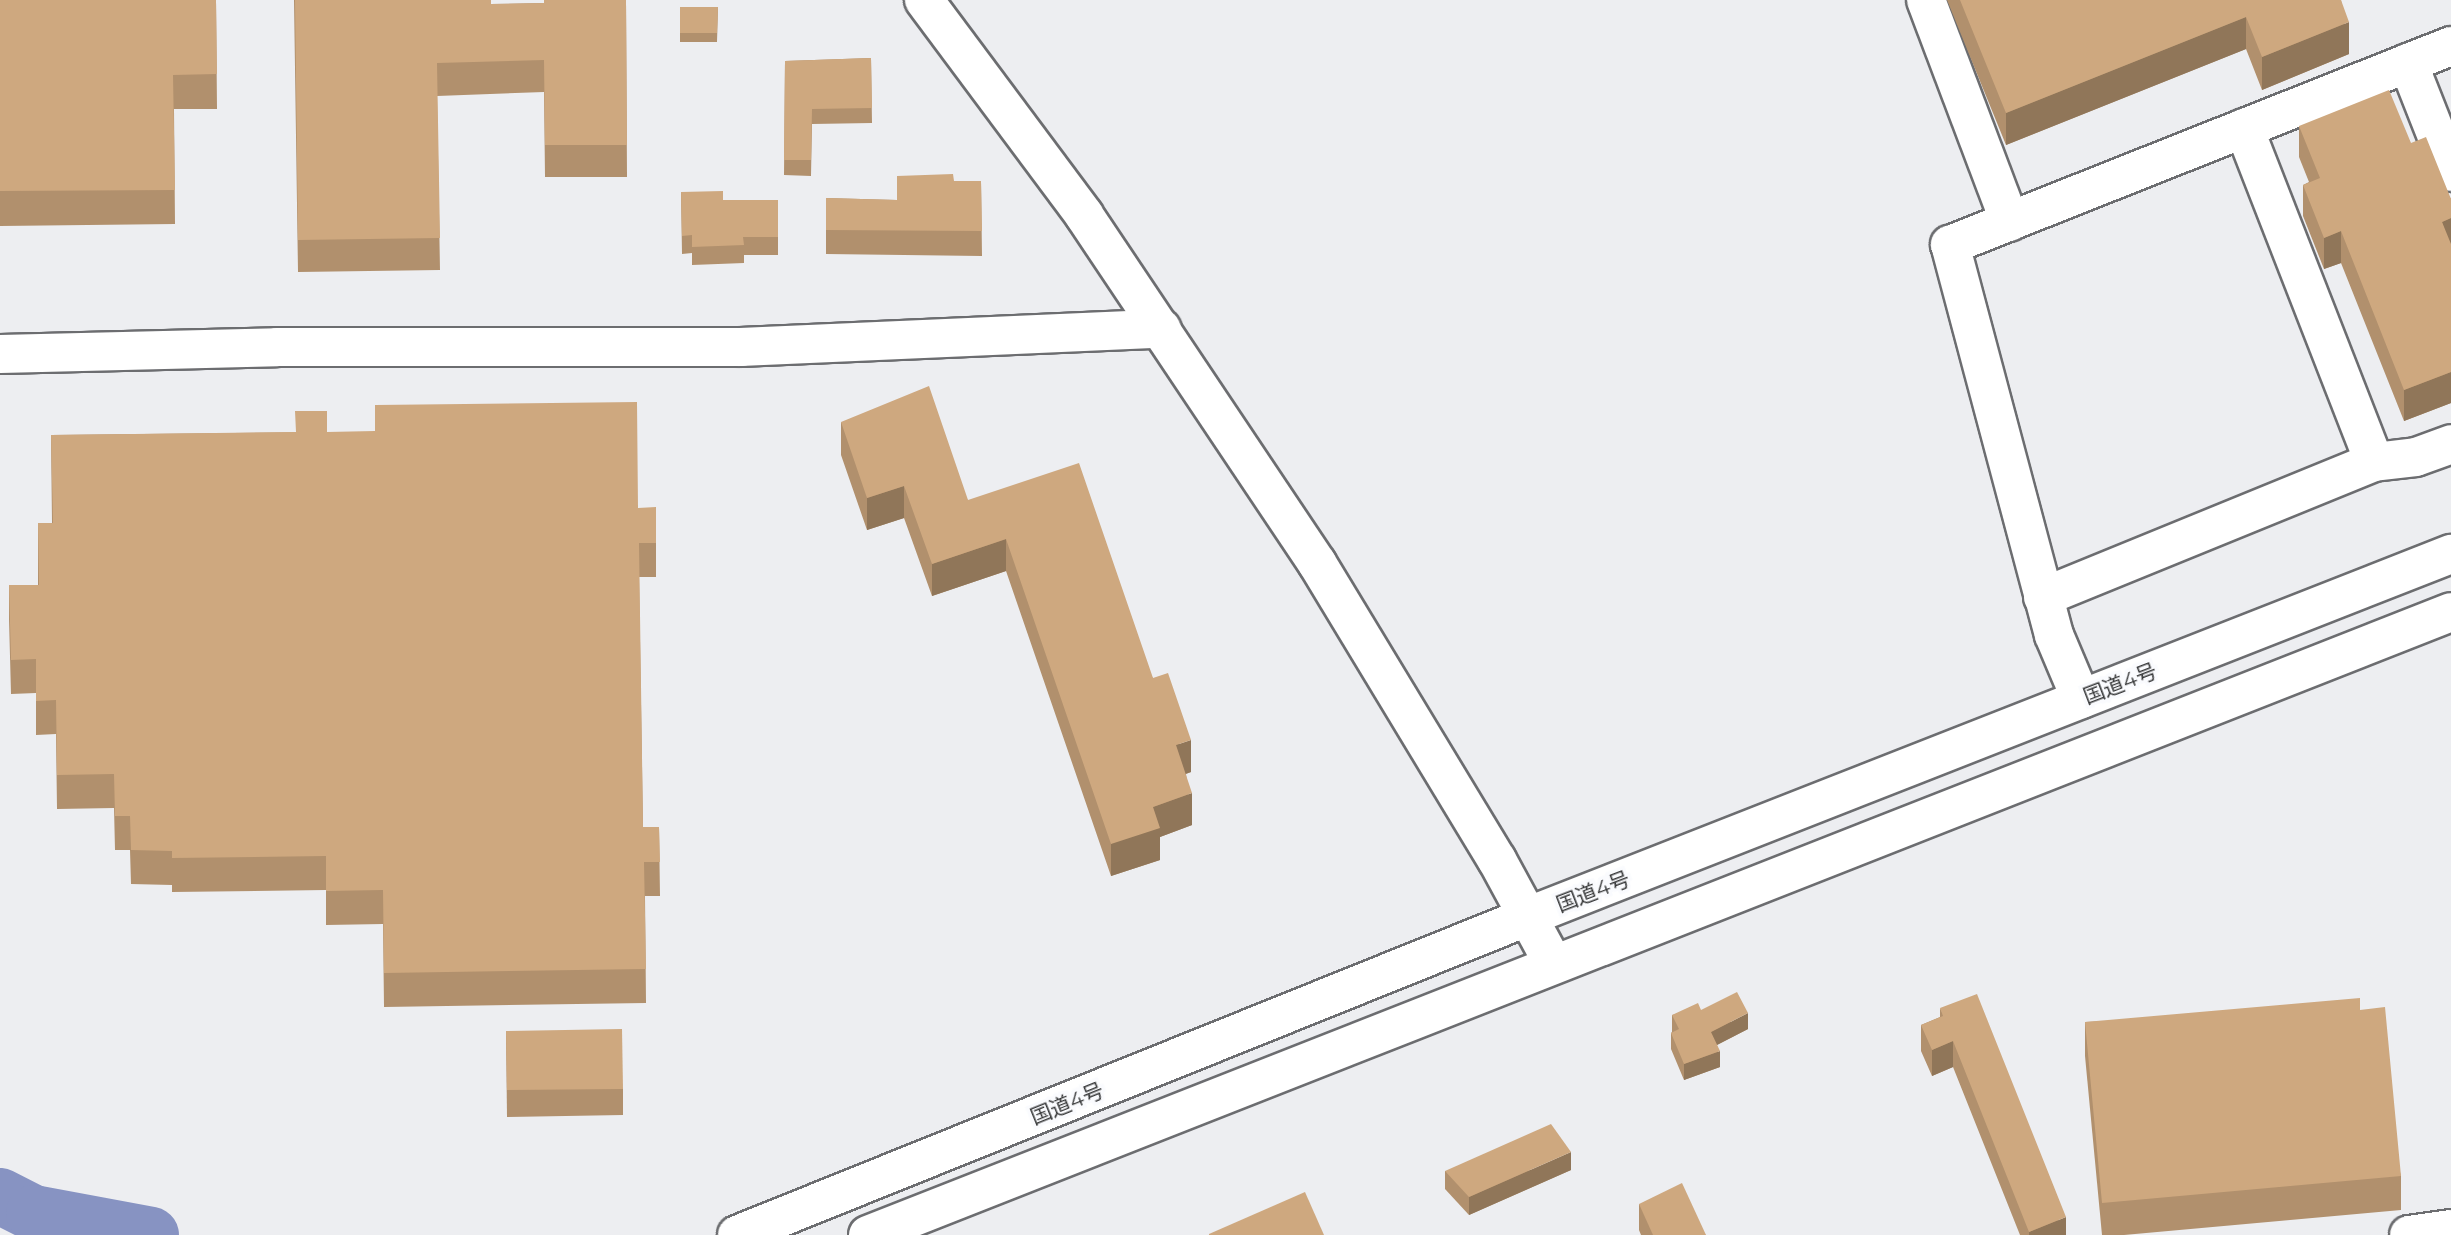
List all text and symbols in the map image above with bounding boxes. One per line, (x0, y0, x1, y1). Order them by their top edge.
street label: 国道4号 (2080, 658, 2160, 710)
street label: 国道4号 (1553, 866, 1633, 918)
street label: 国道4号 (1027, 1078, 1107, 1130)

